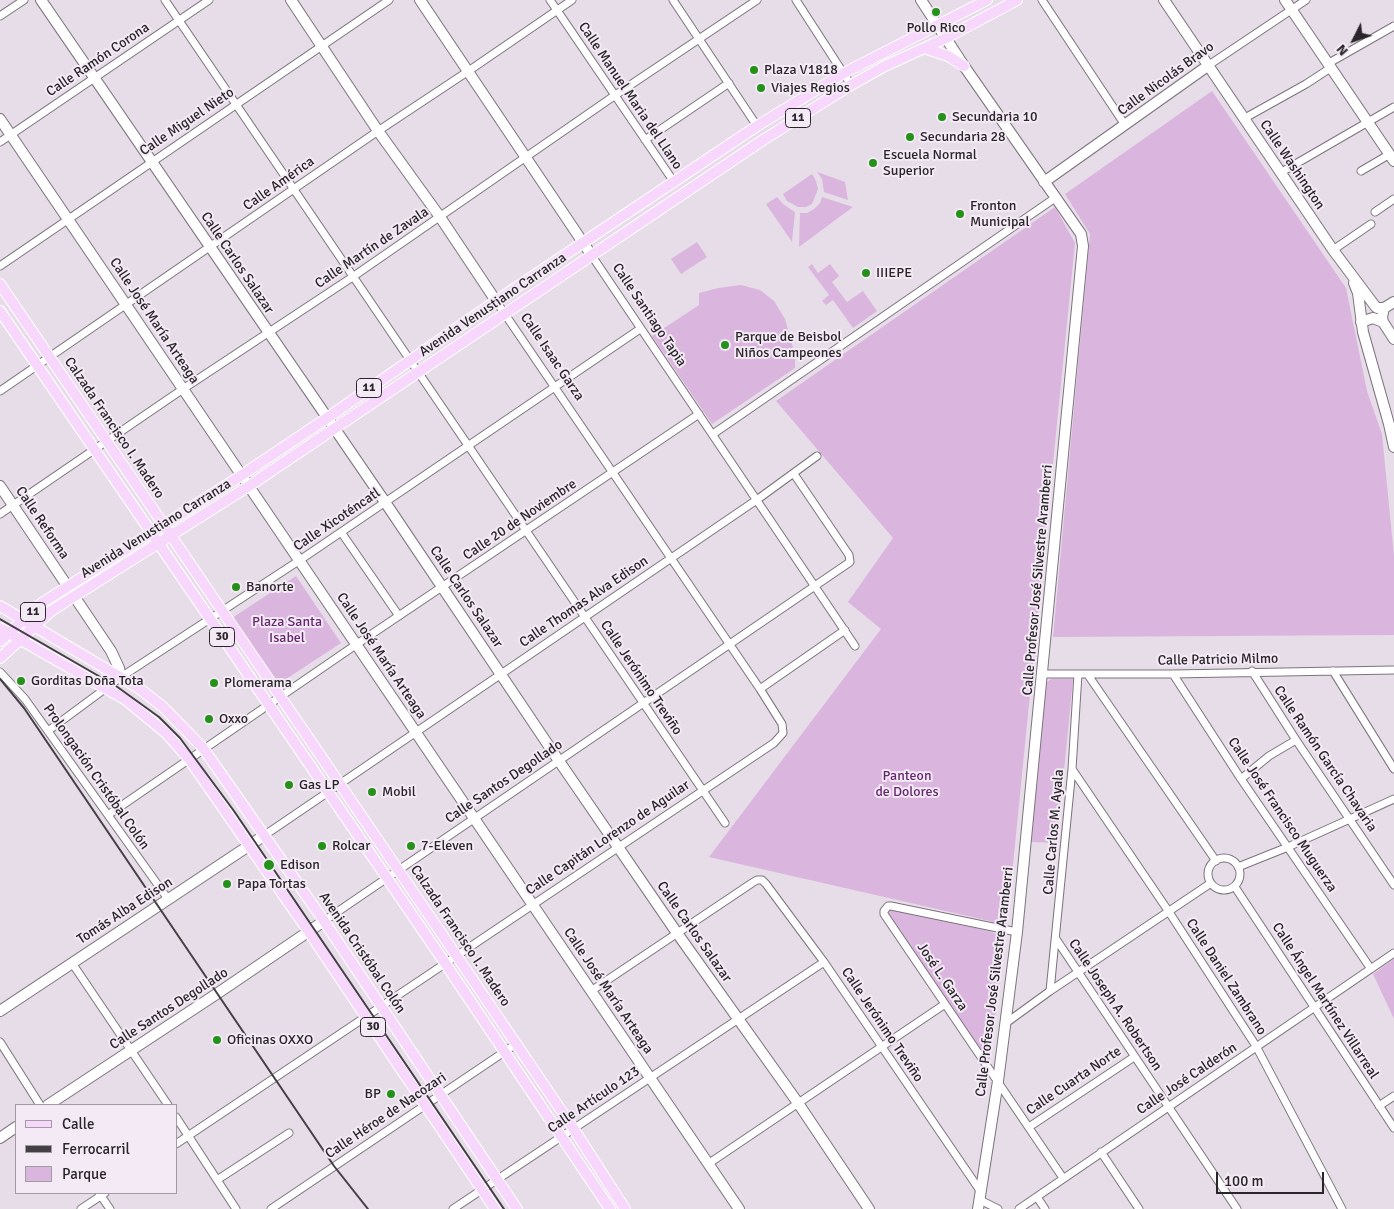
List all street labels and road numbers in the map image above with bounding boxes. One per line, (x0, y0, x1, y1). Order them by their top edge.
street label: Calle Ramón Corona (43, 19, 153, 101)
street label: Calle Manuel Maria del Llano (574, 19, 686, 173)
street label: Calle Nicolás Bravo (1115, 39, 1217, 119)
street label: Calle Miguel Nieto (137, 84, 237, 160)
road number: 11 (786, 109, 810, 128)
street label: Calle Washington (1256, 117, 1328, 213)
street label: Calle América (240, 153, 318, 215)
street label: Calle Martín de Zavala (312, 204, 432, 292)
street label: Calle Carlos Salazar (197, 209, 277, 317)
street label: Avenida Venustiano Carranza (416, 249, 570, 361)
street label: Calle José María Arteaga (106, 255, 202, 387)
street label: Calle Santiago Tapia (608, 260, 690, 370)
street label: Calle Isaac Garza (516, 310, 588, 404)
street label: Calzada Francisco I. Madero (60, 354, 168, 502)
road number: 11 (356, 378, 382, 398)
street label: Calle Profesor José Silvestre Aramberri (1020, 464, 1056, 696)
street label: Avenida Venustiano Carranza (78, 476, 234, 582)
street label: Calle 20 de Noviembre (460, 476, 580, 564)
street label: Calle Reforma (12, 484, 72, 562)
street label: Calle Xicoténcatl (290, 485, 384, 555)
street label: Calle Carlos Salazar (426, 543, 506, 651)
street label: Calle Thomas Alva Edison (516, 553, 652, 651)
street label: Calle José María Arteaga (333, 590, 429, 722)
road number: 11 (20, 602, 46, 622)
street label: Calle Jerónimo Treviño (596, 617, 686, 739)
road number: 30 (210, 628, 234, 646)
street label: Calle Patricio Milmo (1158, 651, 1278, 669)
street label: Calle Ramón García Chavaria (1270, 683, 1380, 835)
street label: Prolongación Cristóbal Colón (39, 701, 153, 853)
street label: Calle José Francisco Muguerza (1224, 734, 1340, 896)
street label: Calle Santos Degollado (442, 737, 566, 827)
street label: Calle Carlos M. Ayala (1040, 769, 1068, 895)
street label: Calle Capitán Lorenzo de Aguilar (523, 777, 693, 899)
street label: Calzada Francisco I. Madero (406, 862, 514, 1010)
street label: Calle Profesor José Silvestre Aramberri (973, 866, 1017, 1098)
street label: Tomás Alba Edison (74, 874, 176, 948)
street label: Calle Carlos Salazar (653, 878, 735, 986)
street label: Avenida Cristóbal Colón (315, 889, 409, 1017)
street label: Calle Daniel Zambrano (1182, 916, 1270, 1038)
street label: Calle Ángel Martínez Villarreal (1268, 920, 1382, 1082)
street label: Calle José María Arteaga (560, 925, 656, 1057)
street label: Calle Joseph A. Robertson (1065, 936, 1165, 1074)
street label: José L. Garza (913, 940, 971, 1014)
street label: Calle Santos Degollado (107, 964, 231, 1054)
street label: Calle Jerónimo Treviño (837, 964, 927, 1086)
road number: 30 (360, 1018, 386, 1036)
street label: Calle José Calderón (1134, 1039, 1240, 1119)
street label: Calle Cuarta Norte (1023, 1043, 1125, 1119)
street label: Calle Artículo 123 (545, 1063, 643, 1137)
street label: Calle Héroe de Nacozari (322, 1069, 450, 1163)

